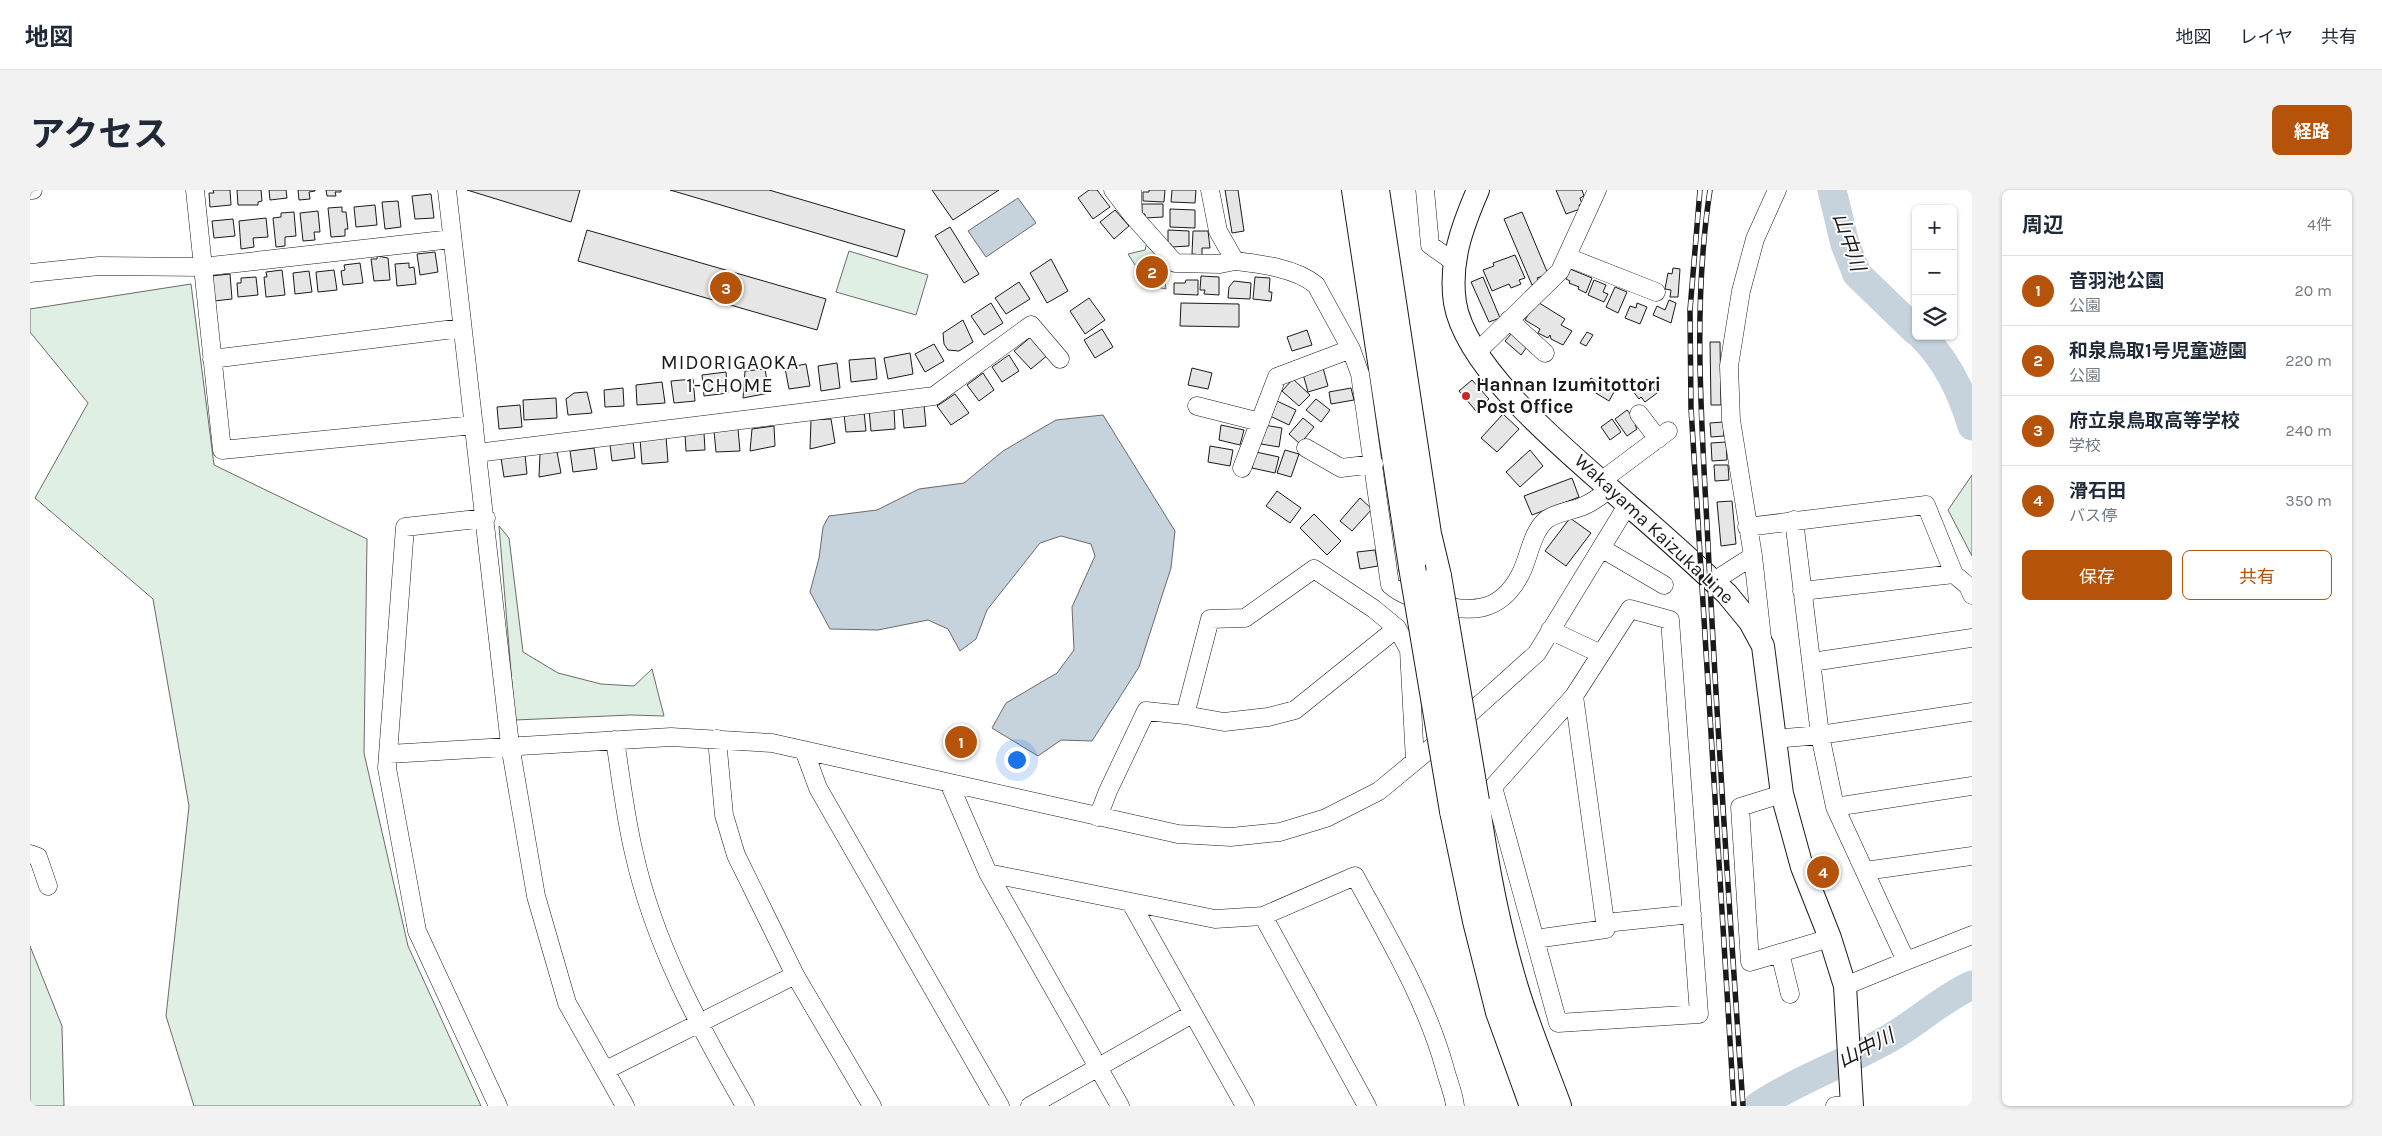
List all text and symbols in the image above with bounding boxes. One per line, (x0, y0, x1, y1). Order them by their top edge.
text: 地図 (25, 23, 73, 51)
text: 地図 (2176, 26, 2212, 48)
text: レイヤ (2240, 26, 2293, 48)
text: 共有 (2321, 26, 2357, 48)
button: 経路 (2272, 105, 2352, 155)
text: アクセス (30, 114, 168, 155)
map controls (1912, 205, 1957, 340)
button: + (1912, 205, 1957, 250)
water label: 山中川 (1828, 210, 1870, 276)
text: 周辺 (2022, 213, 2064, 237)
text: 4件 (2307, 215, 2332, 234)
button: − (1912, 250, 1957, 295)
pin: 2 (1136, 253, 1168, 291)
pin: 3 (710, 269, 742, 307)
text: 音羽池公園 (2069, 270, 2164, 292)
text: 1 (2035, 281, 2041, 300)
text: 20 m (2294, 281, 2332, 300)
button: layers (1912, 295, 1957, 340)
text: 公園 (2069, 296, 2101, 315)
text: 和泉鳥取1号児童遊園 (2069, 340, 2247, 362)
district label: MIDORIGAOKA 1-CHOME (661, 351, 799, 397)
text: 2 (2033, 351, 2043, 370)
text: 220 m (2285, 351, 2332, 370)
text: 公園 (2069, 366, 2101, 385)
place label: Hannan Izumitottori Post Office (1476, 374, 1661, 418)
marker: Hannan Izumitottori Post Office (1460, 390, 1472, 402)
text: 府立泉鳥取高等学校 (2069, 410, 2240, 432)
text: 3 (2033, 421, 2043, 440)
text: 240 m (2286, 421, 2332, 440)
text: 学校 (2069, 436, 2101, 455)
street label: Wakayama Kaizuka Line (1570, 449, 1738, 609)
text: 滑石田 (2069, 480, 2126, 502)
text: 4 (2033, 491, 2043, 510)
text: 350 m (2285, 491, 2332, 510)
text: バス停 (2069, 506, 2117, 525)
button: 保存 (2022, 550, 2172, 600)
button: 共有 (2182, 550, 2332, 600)
pin: 1 (945, 723, 977, 761)
your location (1004, 747, 1030, 773)
pin: 4 (1807, 853, 1839, 891)
water label: 山中川 (1834, 1023, 1900, 1072)

